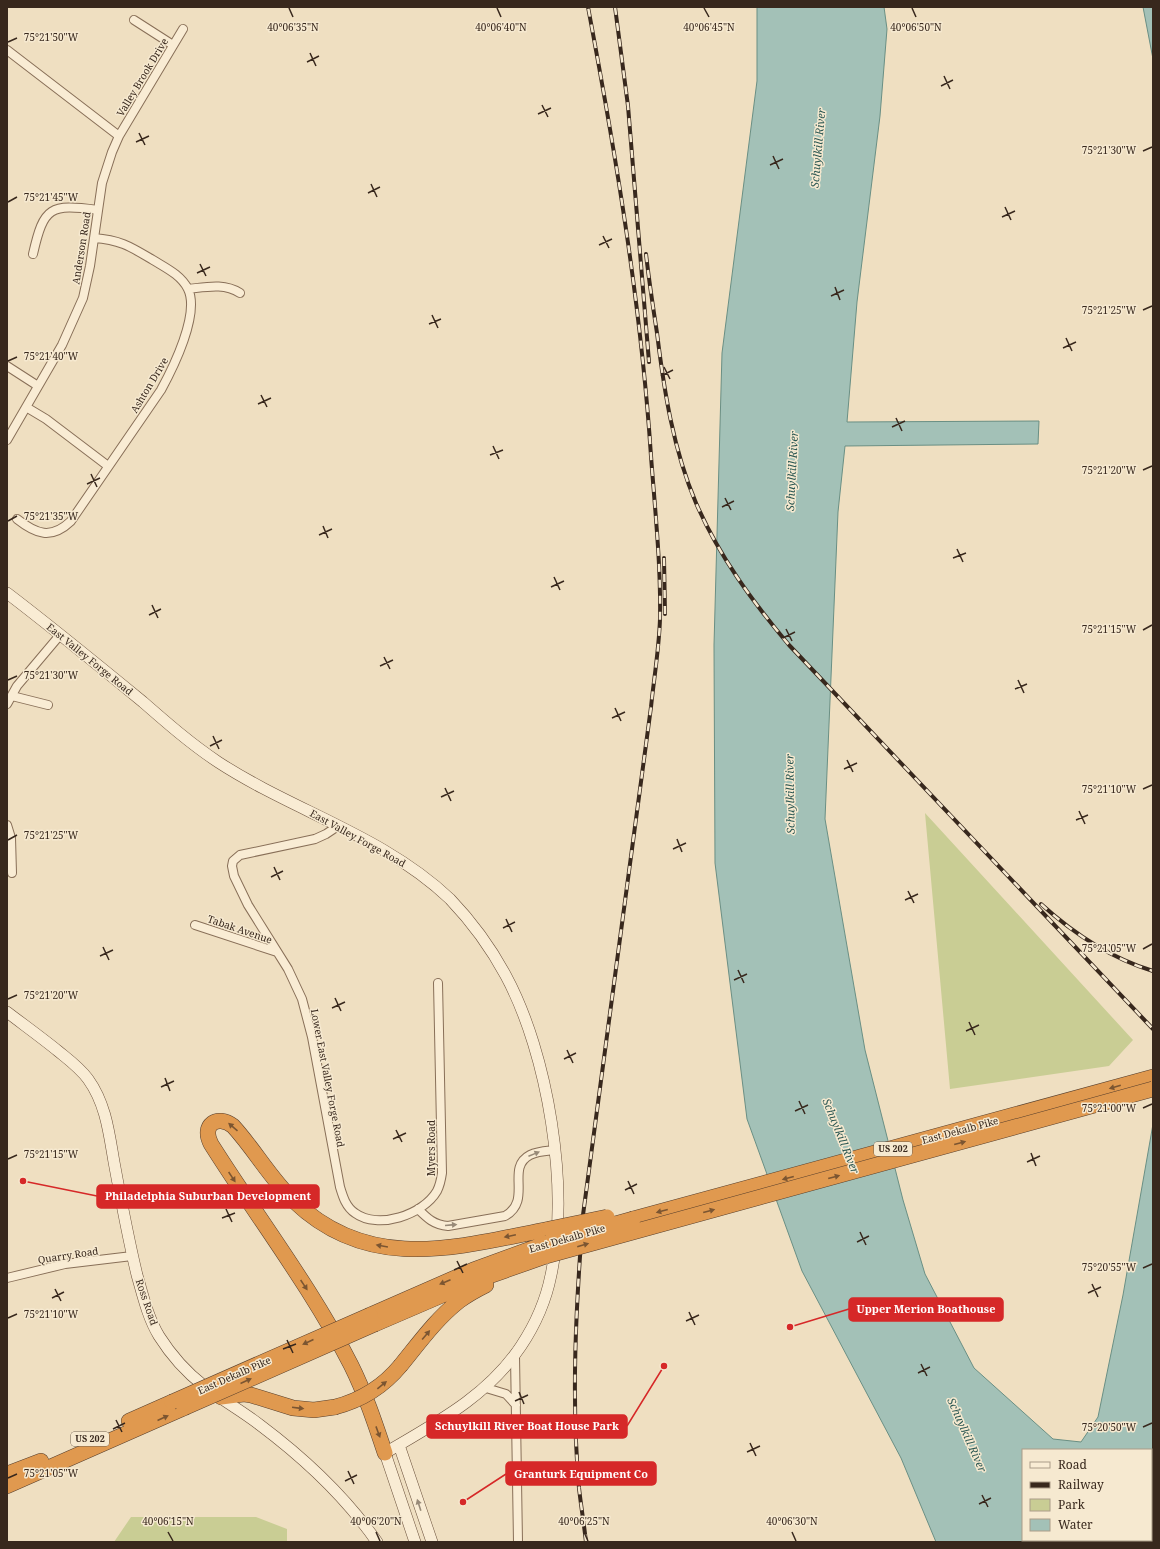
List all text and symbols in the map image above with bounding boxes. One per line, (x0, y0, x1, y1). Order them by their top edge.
text: 40°06'35"N (267, 20, 319, 34)
text: 40°06'40"N (475, 20, 527, 34)
text: 40°06'45"N (683, 20, 735, 34)
text: 40°06'50"N (890, 20, 942, 34)
text: 75°21'50"W (24, 30, 79, 44)
street label: Valley Brook Drive (113, 35, 171, 119)
water label: Schuylkill River (807, 107, 829, 188)
text: 75°21'30"W (1082, 143, 1137, 157)
text: 75°21'45"W (24, 190, 79, 204)
street label: Anderson Road (68, 211, 94, 285)
text: 75°21'25"W (1082, 303, 1137, 317)
text: 75°21'40"W (24, 349, 79, 363)
street label: Ashton Drive (127, 355, 171, 415)
water label: Schuylkill River (782, 430, 801, 511)
text: 75°21'20"W (1082, 463, 1137, 477)
text: 75°21'35"W (24, 509, 79, 523)
street label: East Valley Forge Road (44, 620, 136, 698)
text: 75°21'15"W (1082, 622, 1137, 636)
text: 75°21'30"W (24, 668, 79, 682)
water label: Schuylkill River (781, 753, 798, 834)
text: 75°21'10"W (1082, 782, 1137, 796)
street label: East Valley Forge Road (308, 806, 408, 870)
text: 75°21'25"W (24, 828, 79, 842)
street label: Tabak Avenue (206, 911, 274, 947)
text: 75°21'05"W (1082, 941, 1137, 955)
text: 75°21'20"W (24, 988, 79, 1002)
street label: Lower East Valley Forge Road (308, 1008, 348, 1148)
one-way arrow (1109, 1085, 1122, 1091)
water label: Schuylkill River (820, 1096, 864, 1176)
text: 75°21'00"W (1082, 1101, 1137, 1115)
street label: East Dekalb Pike (920, 1113, 1000, 1147)
street label: Myers Road (424, 1120, 438, 1176)
one-way arrow (228, 1122, 238, 1131)
one-way arrow (954, 1140, 966, 1146)
road number: US 202 (874, 1142, 912, 1156)
text: 75°21'15"W (24, 1147, 79, 1161)
one-way arrow (528, 1151, 540, 1157)
one-way arrow (228, 1171, 236, 1182)
one-way arrow (829, 1174, 841, 1180)
one-way arrow (781, 1175, 793, 1181)
callout: Philadelphia Suburban Development (97, 1185, 319, 1208)
text: Philadelphia Suburban Development (105, 1188, 312, 1203)
one-way arrow (656, 1208, 668, 1214)
one-way arrow (703, 1208, 715, 1214)
street label: East Dekalb Pike (527, 1220, 607, 1256)
one-way arrow (445, 1221, 457, 1228)
one-way arrow (504, 1234, 517, 1240)
one-way arrow (578, 1242, 590, 1248)
street label: Quarry Road (37, 1243, 99, 1267)
one-way arrow (376, 1243, 388, 1249)
text: 75°20'55"W (1082, 1260, 1137, 1274)
street label: Ross Road (133, 1277, 161, 1327)
one-way arrow (439, 1278, 451, 1285)
one-way arrow (300, 1280, 308, 1290)
callout: Upper Merion Boathouse (849, 1298, 1003, 1321)
text: Upper Merion Boathouse (857, 1301, 995, 1316)
text: 75°21'10"W (24, 1307, 79, 1321)
one-way arrow (422, 1329, 431, 1340)
one-way arrow (303, 1339, 314, 1345)
street label: East Dekalb Pike (195, 1353, 273, 1397)
one-way arrow (240, 1378, 251, 1384)
one-way arrow (376, 1380, 387, 1389)
water label: Schuylkill River (944, 1395, 991, 1475)
one-way arrow (292, 1405, 304, 1411)
one-way arrow (157, 1415, 168, 1421)
callout: Schuylkill River Boat House Park (427, 1415, 627, 1438)
text: Schuylkill River Boat House Park (435, 1418, 619, 1433)
text: 75°20'50"W (1082, 1420, 1137, 1434)
one-way arrow (375, 1427, 381, 1439)
road number: US 202 (71, 1432, 109, 1446)
legend (1022, 1449, 1152, 1541)
text: Road (1058, 1456, 1088, 1473)
callout: Granturk Equipment Co (506, 1462, 656, 1485)
text: 75°21'05"W (24, 1466, 79, 1480)
text: Granturk Equipment Co (514, 1466, 648, 1481)
text: Railway (1058, 1476, 1104, 1493)
text: Park (1058, 1496, 1086, 1513)
one-way arrow (415, 1499, 421, 1511)
text: 40°06'15"N (142, 1514, 194, 1528)
text: 40°06'20"N (350, 1514, 402, 1528)
text: 40°06'25"N (558, 1514, 610, 1528)
text: 40°06'30"N (766, 1514, 818, 1528)
text: Water (1058, 1516, 1093, 1533)

